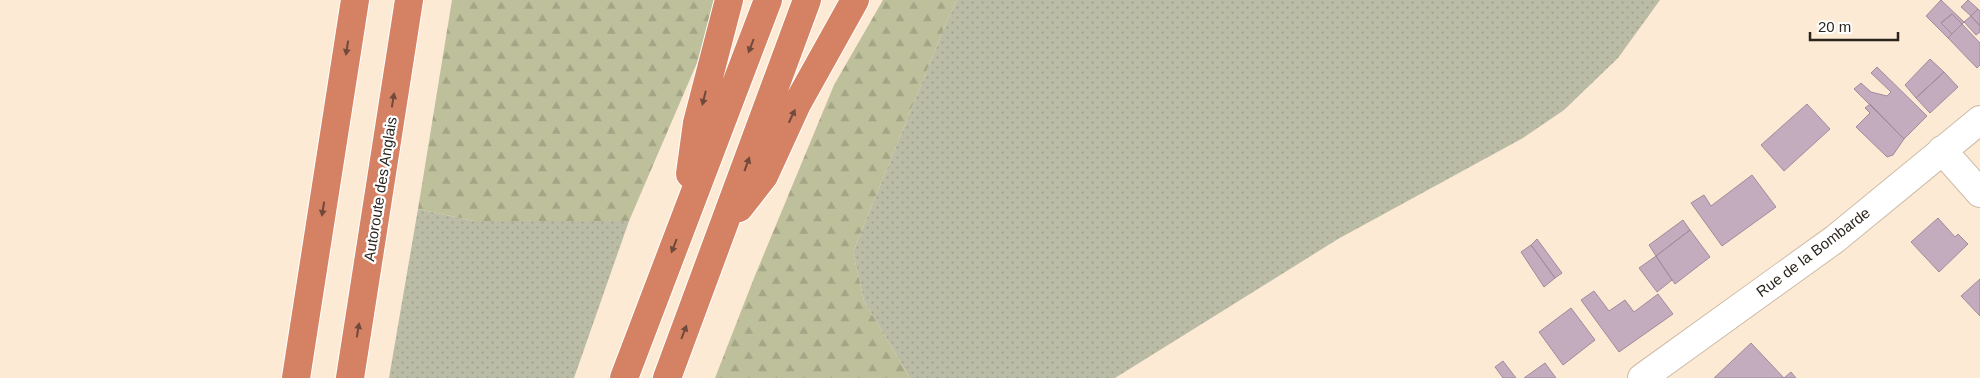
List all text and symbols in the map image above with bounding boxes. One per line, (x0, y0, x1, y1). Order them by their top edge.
scale bar (1810, 10, 1898, 42)
text: 20 m (1818, 18, 1851, 35)
one-way arrow (747, 38, 754, 53)
one-way arrow (343, 41, 351, 57)
one-way arrow (700, 91, 708, 106)
one-way arrow (390, 92, 398, 108)
one-way arrow (788, 109, 796, 123)
street label: Autoroute des Anglais (360, 116, 400, 262)
one-way arrow (743, 156, 751, 171)
one-way arrow (318, 201, 326, 217)
street label: Rue de la Bombarde (1753, 204, 1873, 300)
one-way arrow (670, 239, 677, 254)
one-way arrow (354, 321, 362, 337)
one-way arrow (681, 325, 688, 340)

